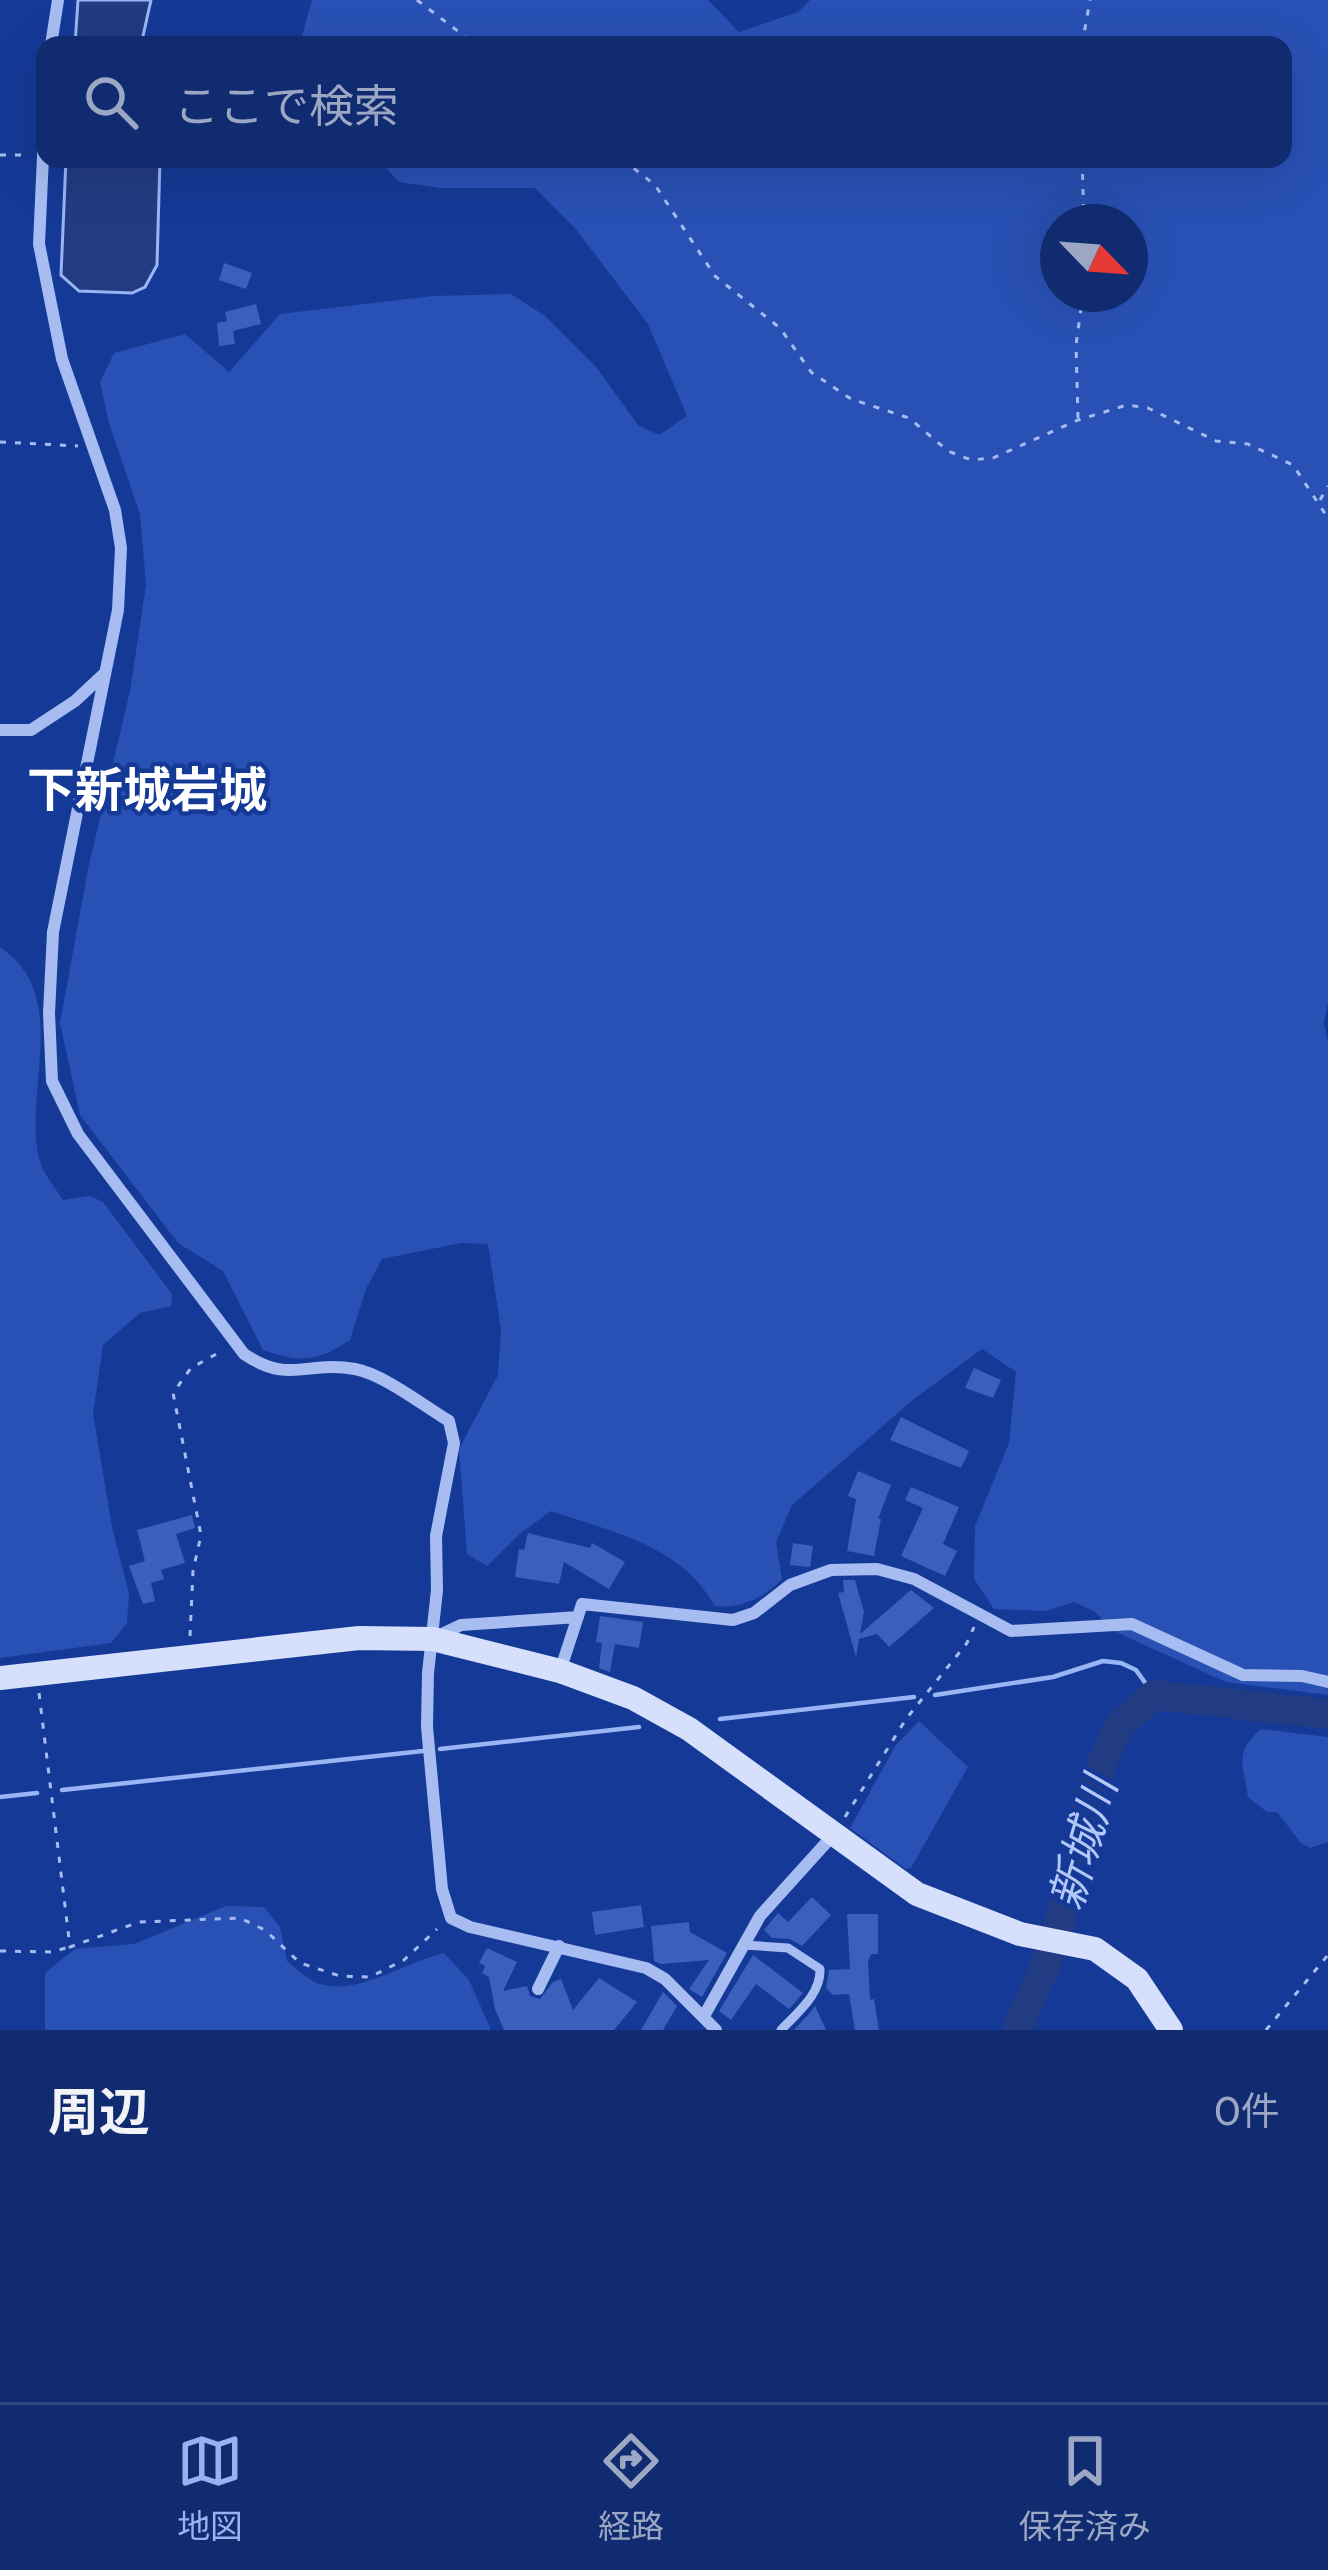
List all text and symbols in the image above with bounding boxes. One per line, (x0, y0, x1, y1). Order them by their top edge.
search box (36, 36, 1292, 168)
icon: search (78, 69, 144, 135)
text: ここで検索 (174, 79, 399, 133)
north arrow (1040, 204, 1148, 312)
district label: 下新城岩城 (27, 761, 267, 819)
water label: 新城川 (1038, 1767, 1129, 1915)
text: 周辺 (48, 2081, 150, 2143)
text: 0件 (1214, 2087, 1280, 2135)
tab: 地図 (177, 2428, 243, 2548)
tab: 経路 (598, 2428, 664, 2548)
tab: 保存済み (1019, 2428, 1151, 2548)

